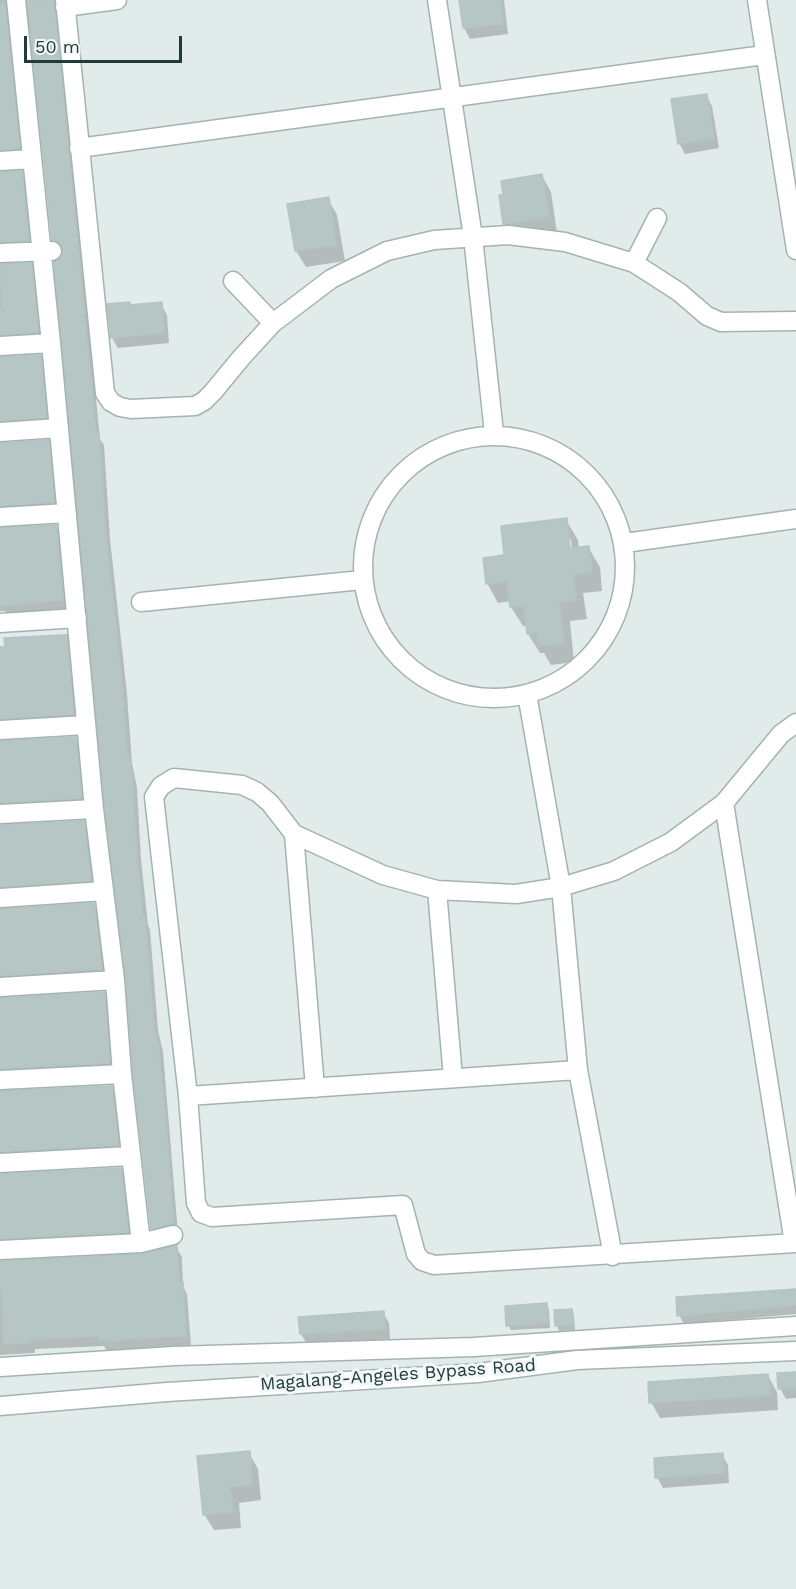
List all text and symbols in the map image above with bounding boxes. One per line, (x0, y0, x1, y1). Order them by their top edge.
scale bar (27, 24, 184, 62)
text: 50 m (35, 36, 80, 57)
street label: Magalang-Angeles Bypass Road (259, 1355, 537, 1395)

